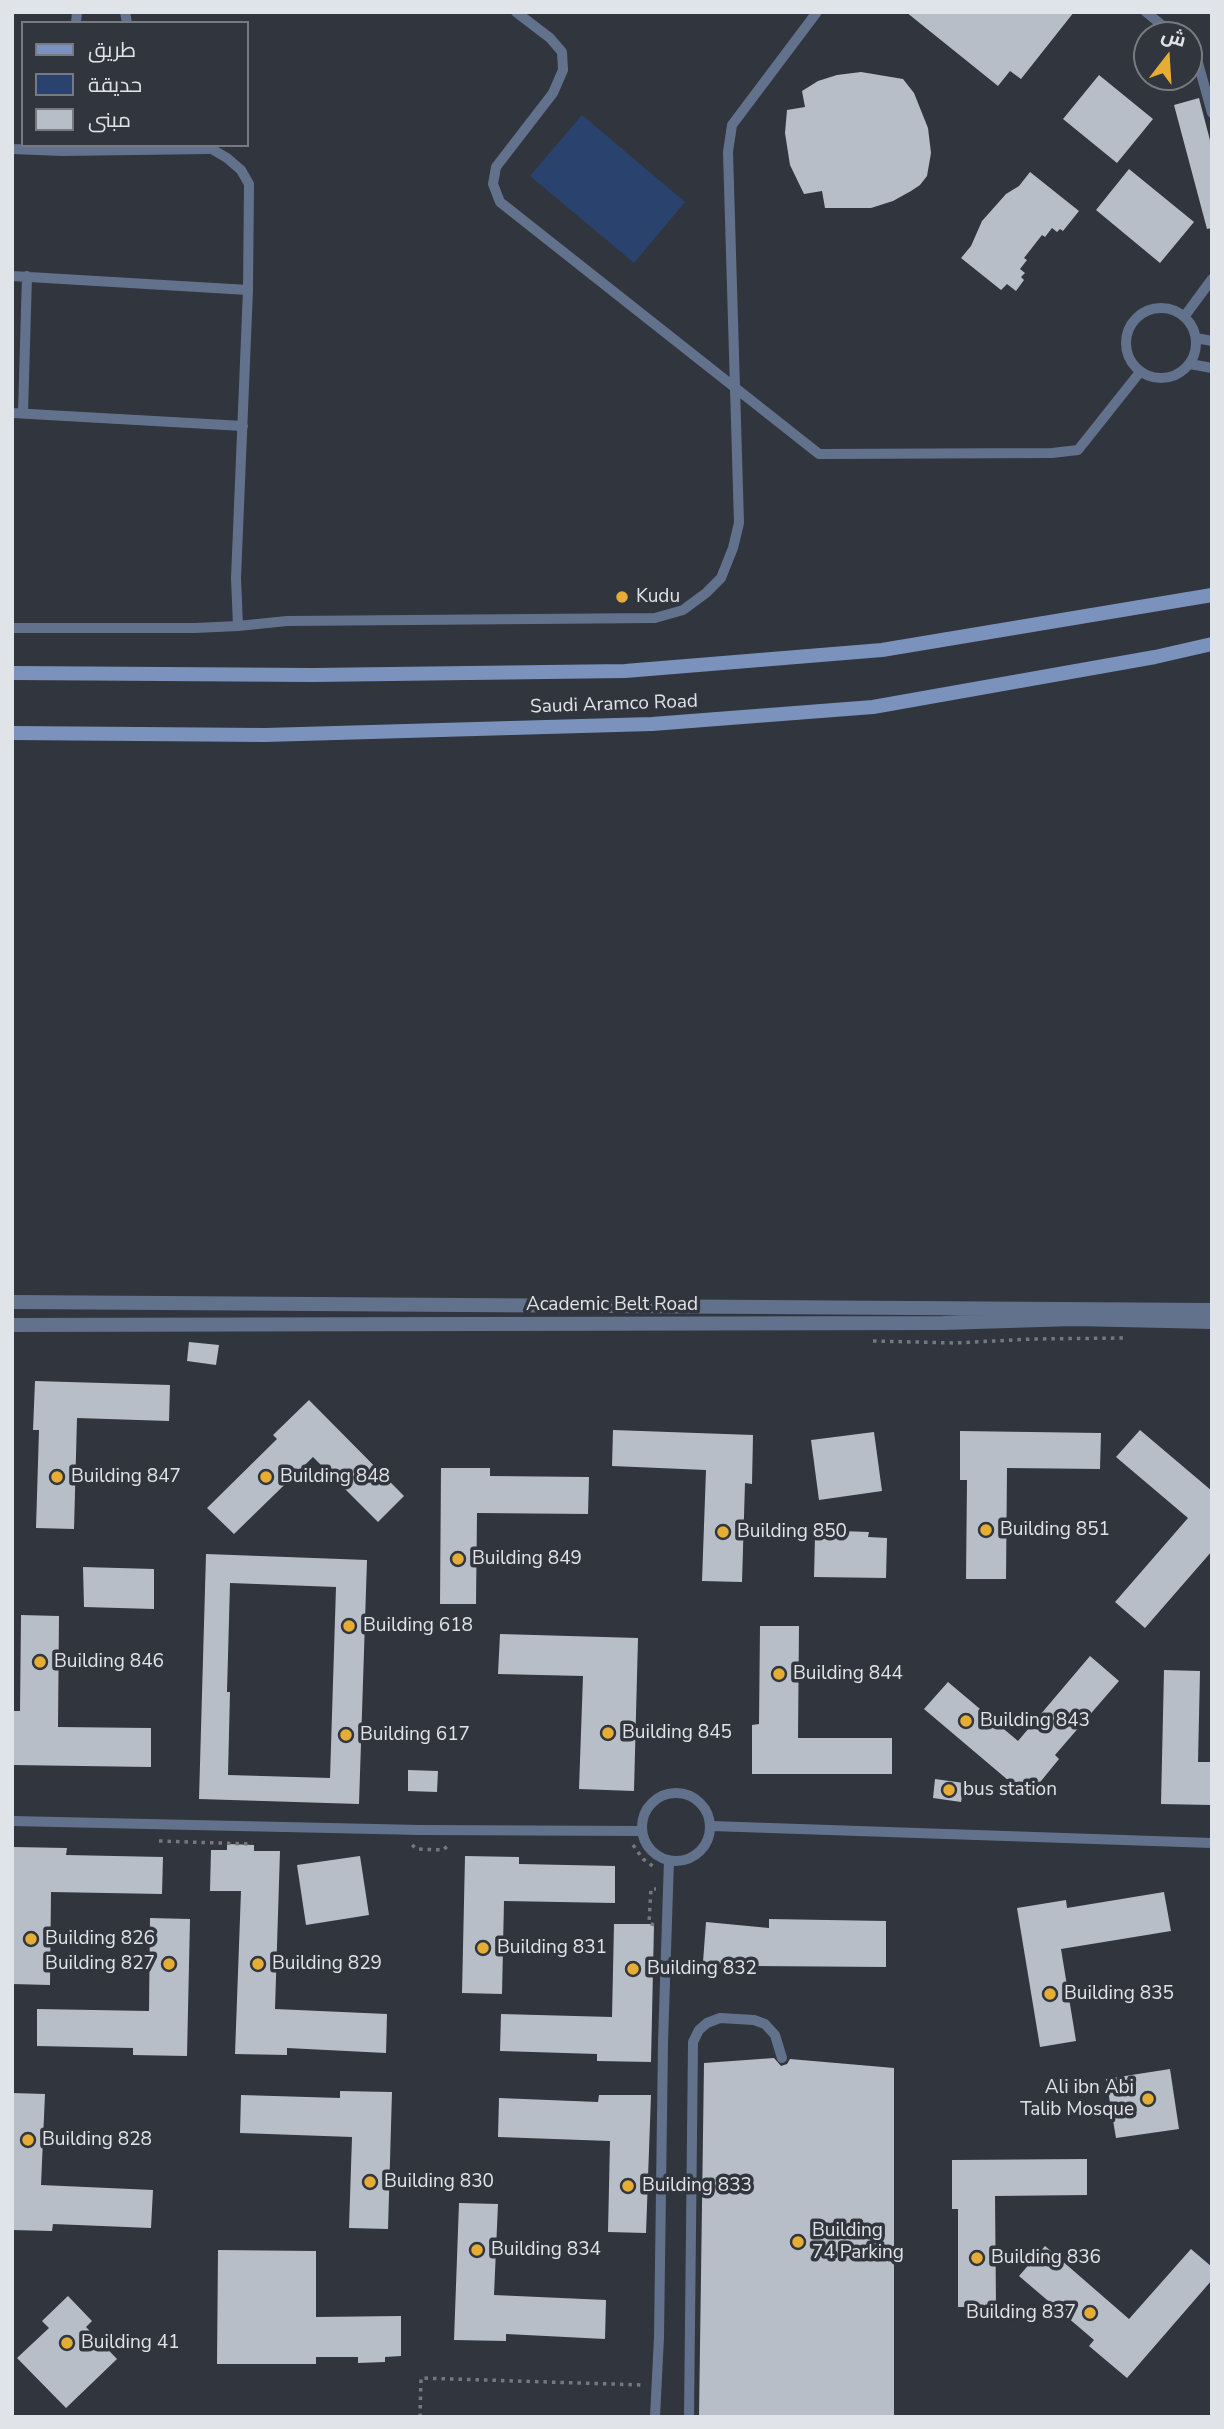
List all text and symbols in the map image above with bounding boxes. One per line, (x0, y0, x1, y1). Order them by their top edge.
legend (21, 21, 248, 147)
north arrow (1133, 21, 1203, 91)
text: ش (1158, 22, 1189, 54)
text: طريق (88, 36, 136, 64)
text: حديقة (88, 71, 142, 99)
text: مبنى (88, 106, 131, 134)
place label: Kudu (636, 586, 680, 608)
marker: Kudu (614, 589, 630, 605)
street label: Saudi Aramco Road (530, 691, 698, 719)
street label: Academic Belt Road (526, 1294, 698, 1316)
place label: Building 847 (71, 1466, 181, 1488)
place label: Building 848 (280, 1466, 390, 1488)
marker: Building 847 (49, 1469, 65, 1485)
marker: Building 848 (258, 1469, 274, 1485)
place label: Building 851 (1000, 1519, 1110, 1541)
place label: Building 850 (737, 1521, 847, 1543)
marker: Building 851 (978, 1522, 994, 1538)
marker: Building 850 (715, 1524, 731, 1540)
place label: Building 849 (472, 1548, 582, 1570)
marker: Building 849 (450, 1551, 466, 1567)
place label: Building 618 (363, 1615, 473, 1637)
marker: Building 618 (341, 1618, 357, 1634)
place label: Building 846 (54, 1651, 164, 1673)
marker: Building 846 (32, 1654, 48, 1670)
place label: Building 844 (793, 1663, 903, 1685)
marker: Building 844 (771, 1666, 787, 1682)
place label: Building 843 (980, 1710, 1090, 1732)
marker: Building 843 (958, 1713, 974, 1729)
place label: Building 845 (622, 1722, 732, 1744)
place label: Building 617 (360, 1724, 470, 1746)
marker: Building 845 (600, 1725, 616, 1741)
marker: Building 617 (338, 1727, 354, 1743)
place label: bus station (963, 1779, 1057, 1801)
marker: bus station (941, 1782, 957, 1798)
place label: Building 826 (45, 1928, 155, 1950)
marker: Building 826 (23, 1931, 39, 1947)
place label: Building 831 (497, 1937, 607, 1959)
marker: Building 831 (475, 1940, 491, 1956)
place label: Building 827 (45, 1953, 155, 1975)
place label: Building 829 (272, 1953, 382, 1975)
marker: Building 827 (161, 1956, 177, 1972)
marker: Building 829 (250, 1956, 266, 1972)
place label: Building 832 (647, 1958, 757, 1980)
marker: Building 832 (625, 1961, 641, 1977)
place label: Building 835 (1064, 1983, 1174, 2005)
marker: Building 835 (1042, 1986, 1058, 2002)
place label: Ali ibn Abi Talib Mosque (1020, 2077, 1134, 2121)
marker: Ali ibn Abi Talib Mosque (1140, 2091, 1156, 2107)
place label: Building 828 (42, 2129, 152, 2151)
marker: Building 828 (20, 2132, 36, 2148)
place label: Building 830 (384, 2171, 494, 2193)
marker: Building 830 (362, 2174, 378, 2190)
place label: Building 833 (642, 2175, 752, 2197)
marker: Building 833 (620, 2178, 636, 2194)
place label: Building 74 Parking (812, 2220, 904, 2264)
marker: Building 74 Parking (790, 2234, 806, 2250)
place label: Building 834 (491, 2239, 601, 2261)
marker: Building 834 (469, 2242, 485, 2258)
place label: Building 836 (991, 2247, 1101, 2269)
marker: Building 836 (969, 2250, 985, 2266)
place label: Building 837 (966, 2302, 1076, 2324)
marker: Building 837 (1082, 2305, 1098, 2321)
place label: Building 41 (81, 2332, 180, 2354)
marker: Building 41 (59, 2335, 75, 2351)

